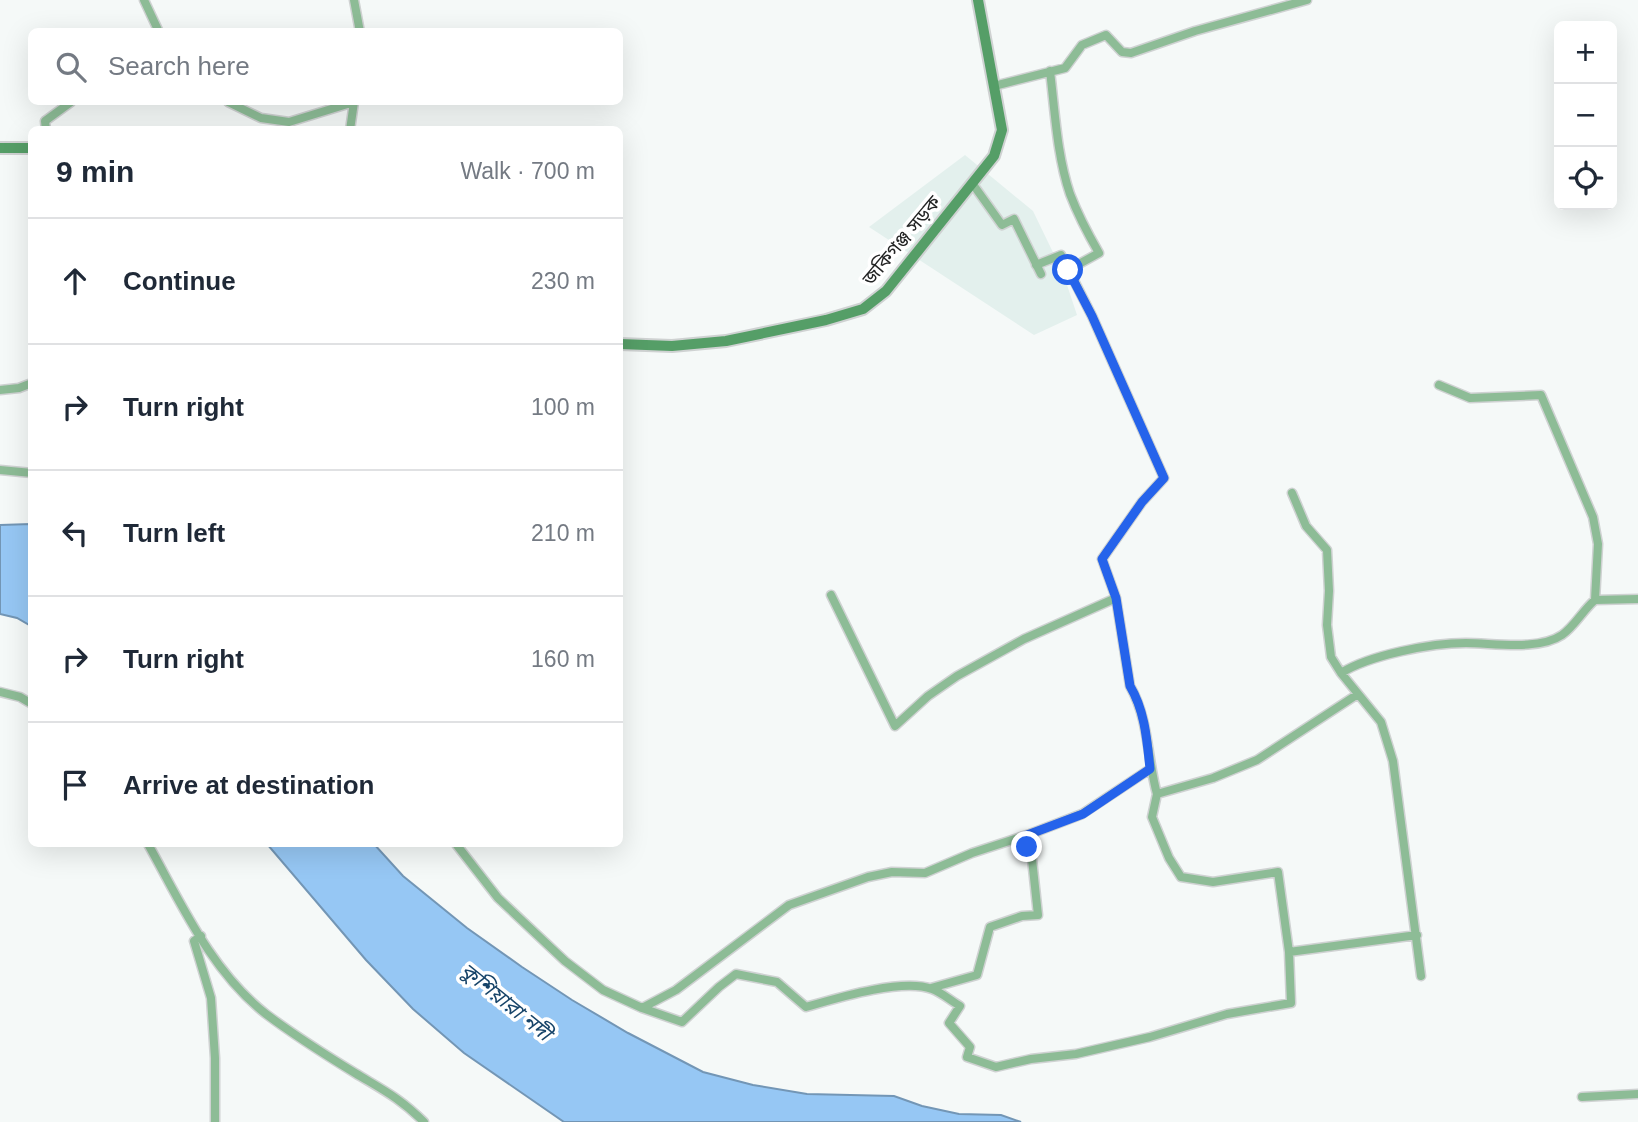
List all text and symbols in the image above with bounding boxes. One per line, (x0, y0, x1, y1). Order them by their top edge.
map controls (1554, 21, 1617, 210)
button: + (1554, 21, 1617, 84)
search box (28, 28, 623, 105)
icon: search (52, 48, 90, 86)
text: Search here (108, 51, 250, 81)
button: − (1554, 84, 1617, 147)
button: locate (1554, 147, 1617, 210)
text: 9 min (56, 155, 134, 188)
text: Walk · 700 m (460, 158, 595, 184)
street label: জকিগঞ্জ সড়ক (857, 190, 945, 290)
route start (1052, 254, 1083, 285)
icon: ahead (56, 262, 94, 300)
text: Continue (123, 266, 236, 296)
text: 230 m (531, 268, 595, 294)
icon: right (56, 388, 94, 426)
text: Turn right (123, 392, 244, 422)
text: 100 m (531, 394, 595, 420)
icon: left (56, 514, 94, 552)
text: Turn left (123, 518, 225, 548)
text: 210 m (531, 520, 595, 546)
icon: right (56, 640, 94, 678)
text: Turn right (123, 644, 244, 674)
text: 160 m (531, 646, 595, 672)
icon: arrive (56, 766, 94, 804)
text: Arrive at destination (123, 770, 374, 800)
route end (1011, 831, 1042, 862)
water label: কুশিয়ারা নদী (456, 957, 560, 1049)

